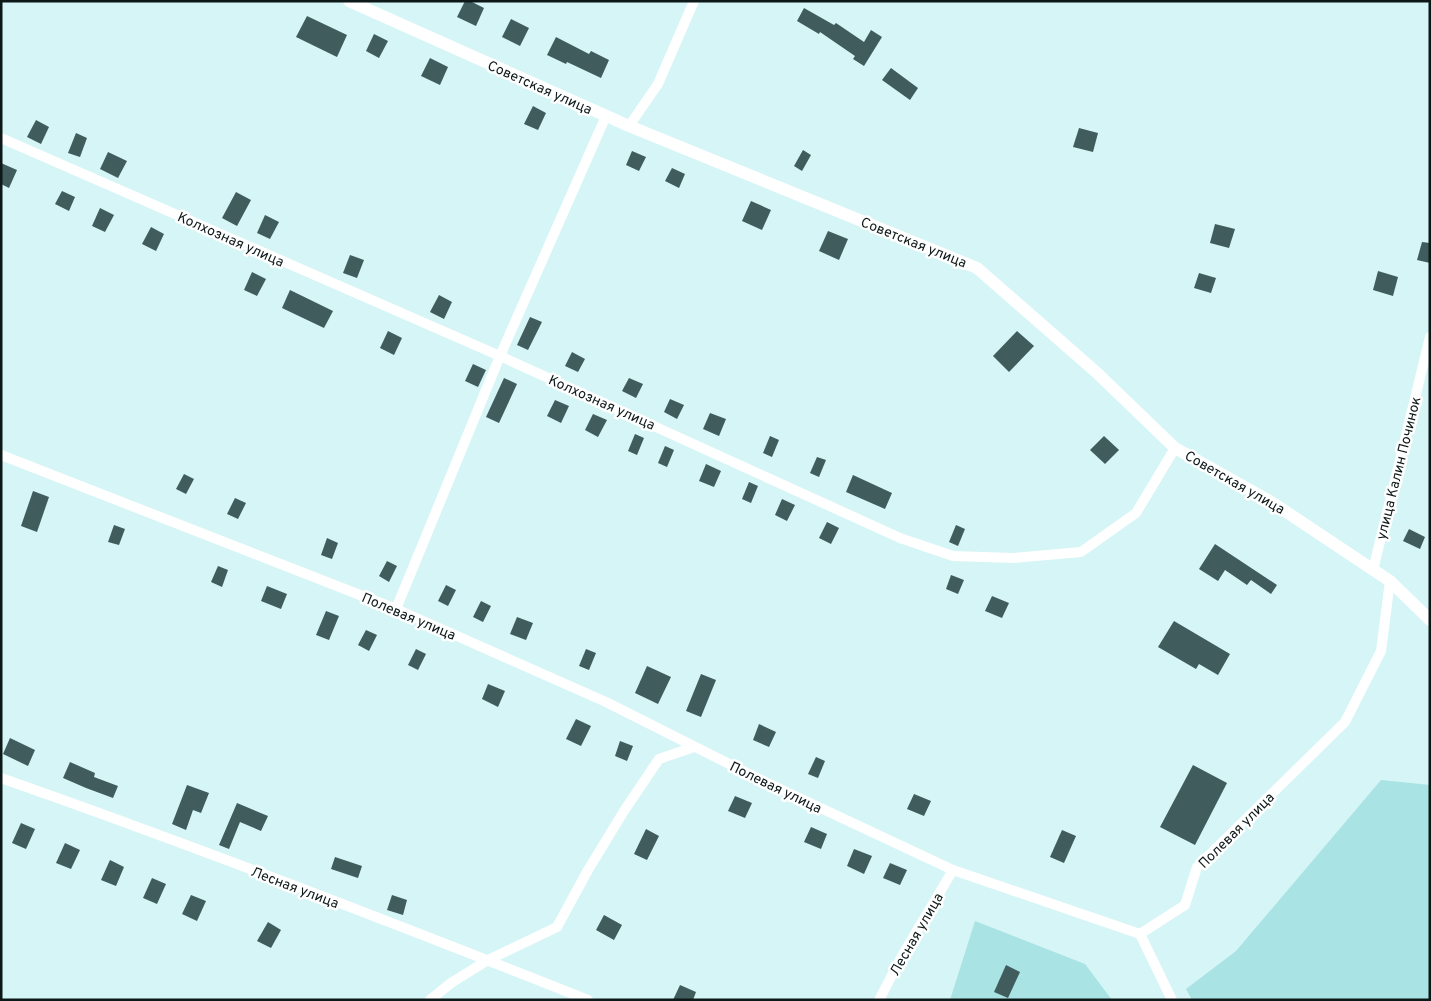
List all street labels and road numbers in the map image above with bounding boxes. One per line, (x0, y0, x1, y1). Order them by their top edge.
street label: Советская улица (484, 58, 594, 119)
street label: Колхозная улица (174, 209, 286, 272)
street label: Советская улица (858, 214, 969, 272)
street label: Колхозная улица (545, 372, 657, 435)
street label: улица Калин Починок (1373, 395, 1425, 542)
street label: Советская улица (1181, 448, 1287, 519)
street label: Полевая улица (359, 590, 458, 645)
street label: Полевая улица (726, 759, 824, 818)
street label: Полевая улица (1196, 790, 1279, 873)
street label: Лесная улица (248, 864, 341, 913)
street label: Лесная улица (887, 890, 948, 979)

